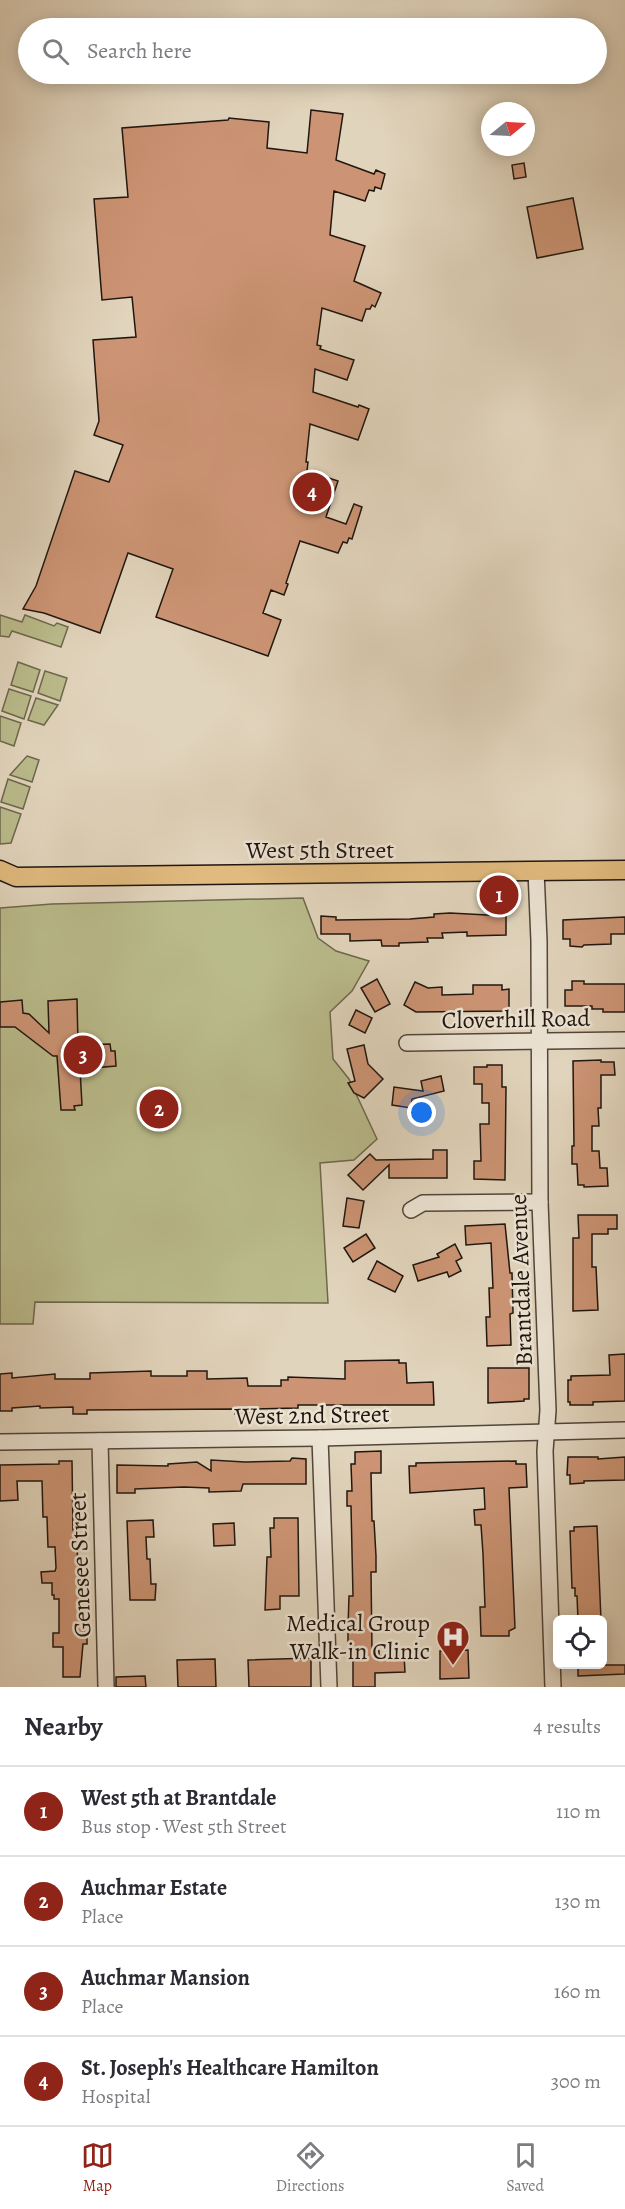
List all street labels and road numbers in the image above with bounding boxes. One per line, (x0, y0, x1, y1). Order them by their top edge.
street label: West 5th Street (245, 834, 394, 866)
street label: Cloverhill Road (441, 1002, 591, 1036)
street label: Brantdale Avenue (502, 1193, 540, 1367)
street label: West 2nd Street (233, 1398, 390, 1432)
street label: Genesee Street (61, 1492, 99, 1638)

